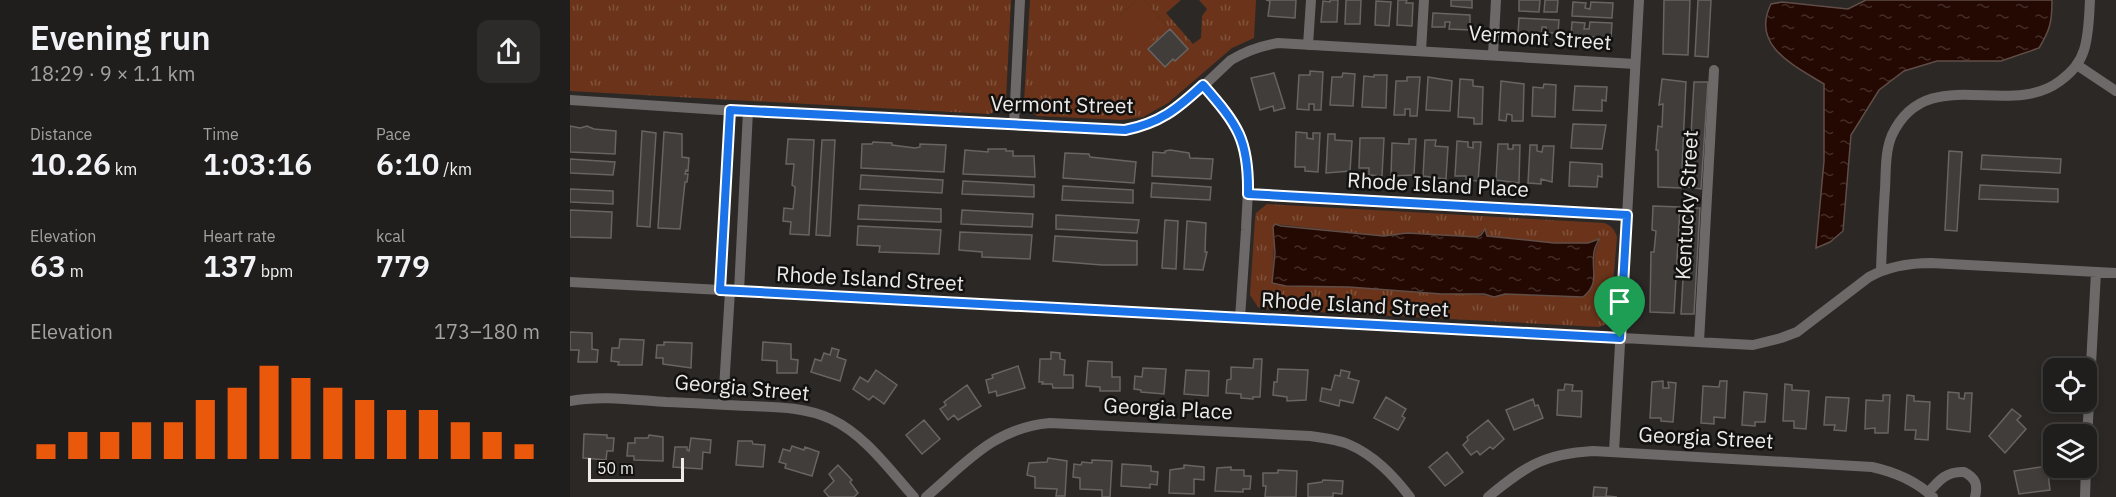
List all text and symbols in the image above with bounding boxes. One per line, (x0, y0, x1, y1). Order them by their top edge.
text: Evening run (30, 16, 211, 59)
street label: Vermont Street (1468, 18, 1613, 56)
button: share (477, 20, 540, 83)
text: 18:29 · 9 × 1.1 km (30, 60, 195, 87)
street label: Vermont Street (990, 89, 1134, 119)
text: Distance (30, 124, 92, 144)
text: Time (203, 124, 239, 144)
text: Pace (376, 124, 411, 144)
street label: Kentucky Street (1668, 129, 1704, 281)
text: 10.26 (30, 144, 111, 183)
text: 1:03:16 (203, 144, 312, 183)
text: 6:10 (376, 144, 440, 183)
text: km (111, 159, 137, 179)
text: /km (440, 159, 472, 179)
street label: Rhode Island Place (1346, 165, 1530, 203)
text: Elevation (30, 226, 96, 246)
text: Heart rate (203, 226, 276, 246)
text: kcal (376, 226, 405, 246)
text: 63 (30, 246, 66, 285)
text: 137 (203, 246, 257, 285)
text: 779 (376, 246, 430, 285)
street label: Rhode Island Street (775, 259, 965, 297)
text: m (66, 261, 84, 281)
text: bpm (257, 261, 293, 281)
pin (1594, 276, 1645, 338)
street label: Rhode Island Street (1260, 285, 1450, 323)
icon: arrive (1603, 285, 1636, 318)
text: Elevation (30, 318, 113, 345)
text: 173–180 m (434, 318, 540, 345)
map controls (2043, 358, 2097, 478)
button: locate (2043, 358, 2097, 412)
street label: Georgia Street (674, 367, 811, 407)
street label: Georgia Place (1103, 391, 1233, 425)
street label: Georgia Street (1638, 419, 1774, 455)
button: layers (2043, 424, 2097, 478)
scale bar (588, 455, 684, 482)
text: 50 m (597, 458, 634, 478)

